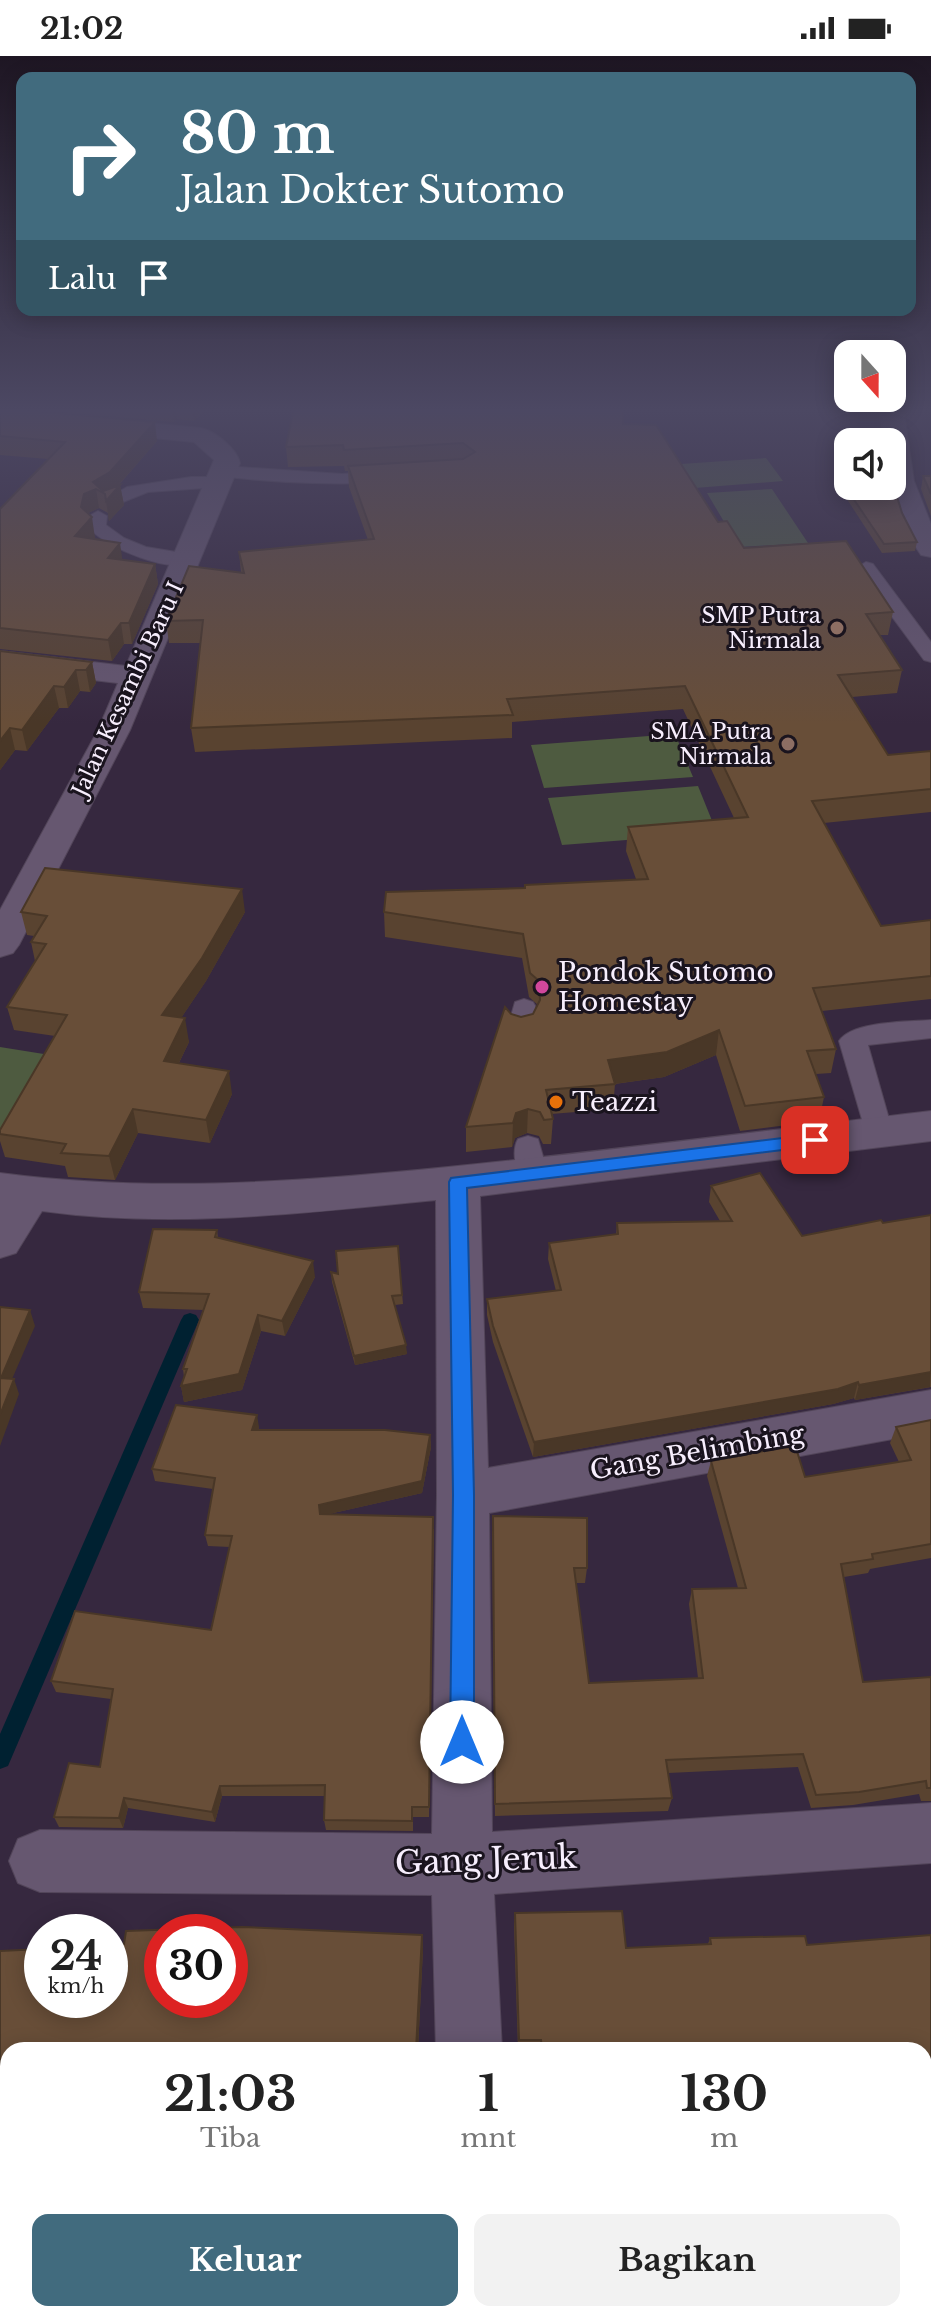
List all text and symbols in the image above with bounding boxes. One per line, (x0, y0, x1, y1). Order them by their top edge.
text: 21:02 (40, 10, 123, 47)
text: 80 m (180, 99, 335, 168)
icon: right (48, 104, 152, 208)
text: Jalan Dokter Sutomo (180, 168, 565, 213)
icon: arrive (132, 256, 176, 300)
text: Lalu (48, 260, 116, 297)
north arrow (834, 340, 906, 412)
map controls (834, 340, 906, 500)
button: sound (834, 428, 906, 500)
street label: Jalan Kesambi Baru I (65, 577, 190, 803)
place label: SMP Putra Nirmala (701, 602, 822, 654)
marker: SMP Putra Nirmala (828, 619, 846, 637)
place label: SMA Putra Nirmala (651, 718, 773, 770)
marker: SMA Putra Nirmala (779, 735, 797, 753)
place label: Pondok Sutomo Homestay (558, 956, 774, 1018)
marker: Pondok Sutomo Homestay (533, 978, 551, 996)
place label: Teazzi (572, 1086, 657, 1118)
marker: Teazzi (547, 1093, 565, 1111)
pin (781, 1106, 849, 1174)
icon: arrive (793, 1118, 837, 1162)
street label: Gang Belimbing (587, 1417, 807, 1487)
position arrow (420, 1700, 504, 1784)
street label: Gang Jeruk (394, 1837, 578, 1883)
speed limit sign: 30 (144, 1914, 248, 2018)
text: 24 (50, 1931, 102, 1981)
text: km/h (48, 1974, 104, 1998)
text: 21:03 (164, 2064, 297, 2124)
text: 1 (478, 2064, 499, 2124)
text: 130 (680, 2064, 768, 2124)
text: Tiba (200, 2122, 260, 2154)
text: mnt (461, 2122, 516, 2154)
text: m (710, 2122, 738, 2154)
button: Keluar (32, 2214, 458, 2306)
button: Bagikan (474, 2214, 900, 2306)

